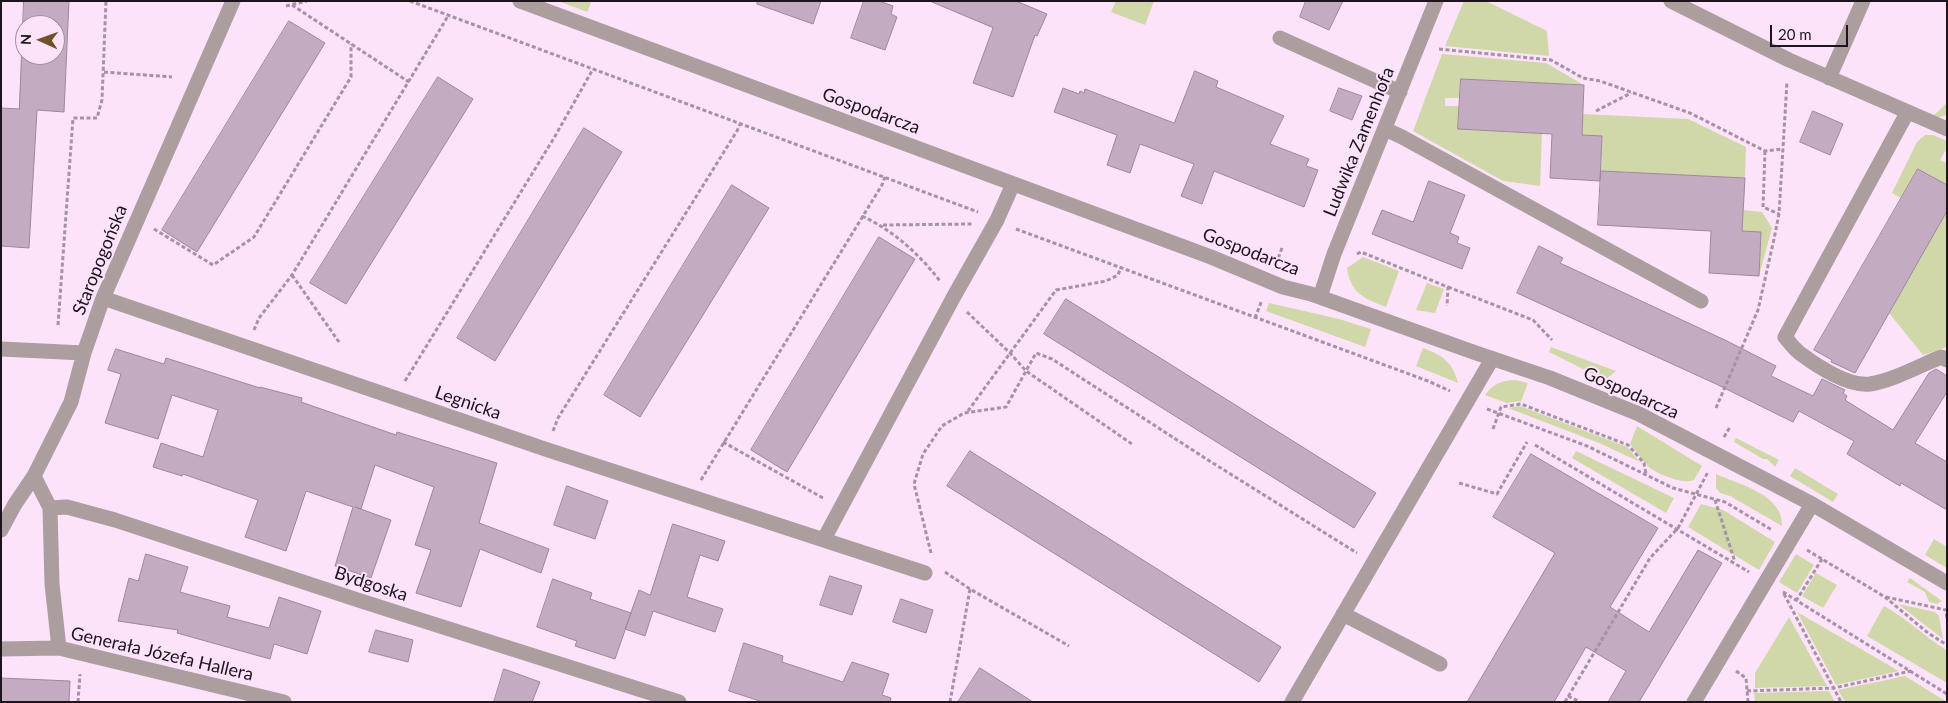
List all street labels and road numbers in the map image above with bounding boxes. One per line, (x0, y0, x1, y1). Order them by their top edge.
street label: Ludwika Zamenhofa (1319, 64, 1399, 220)
street label: Gospodarcza (819, 83, 923, 139)
street label: Staropogońska (68, 202, 132, 318)
street label: Gospodarcza (1199, 224, 1303, 280)
street label: Gospodarcza (1580, 362, 1682, 424)
street label: Legnicka (432, 382, 504, 424)
street label: Bydgoska (332, 562, 410, 606)
street label: Generała Józefa Hallera (69, 622, 255, 686)

